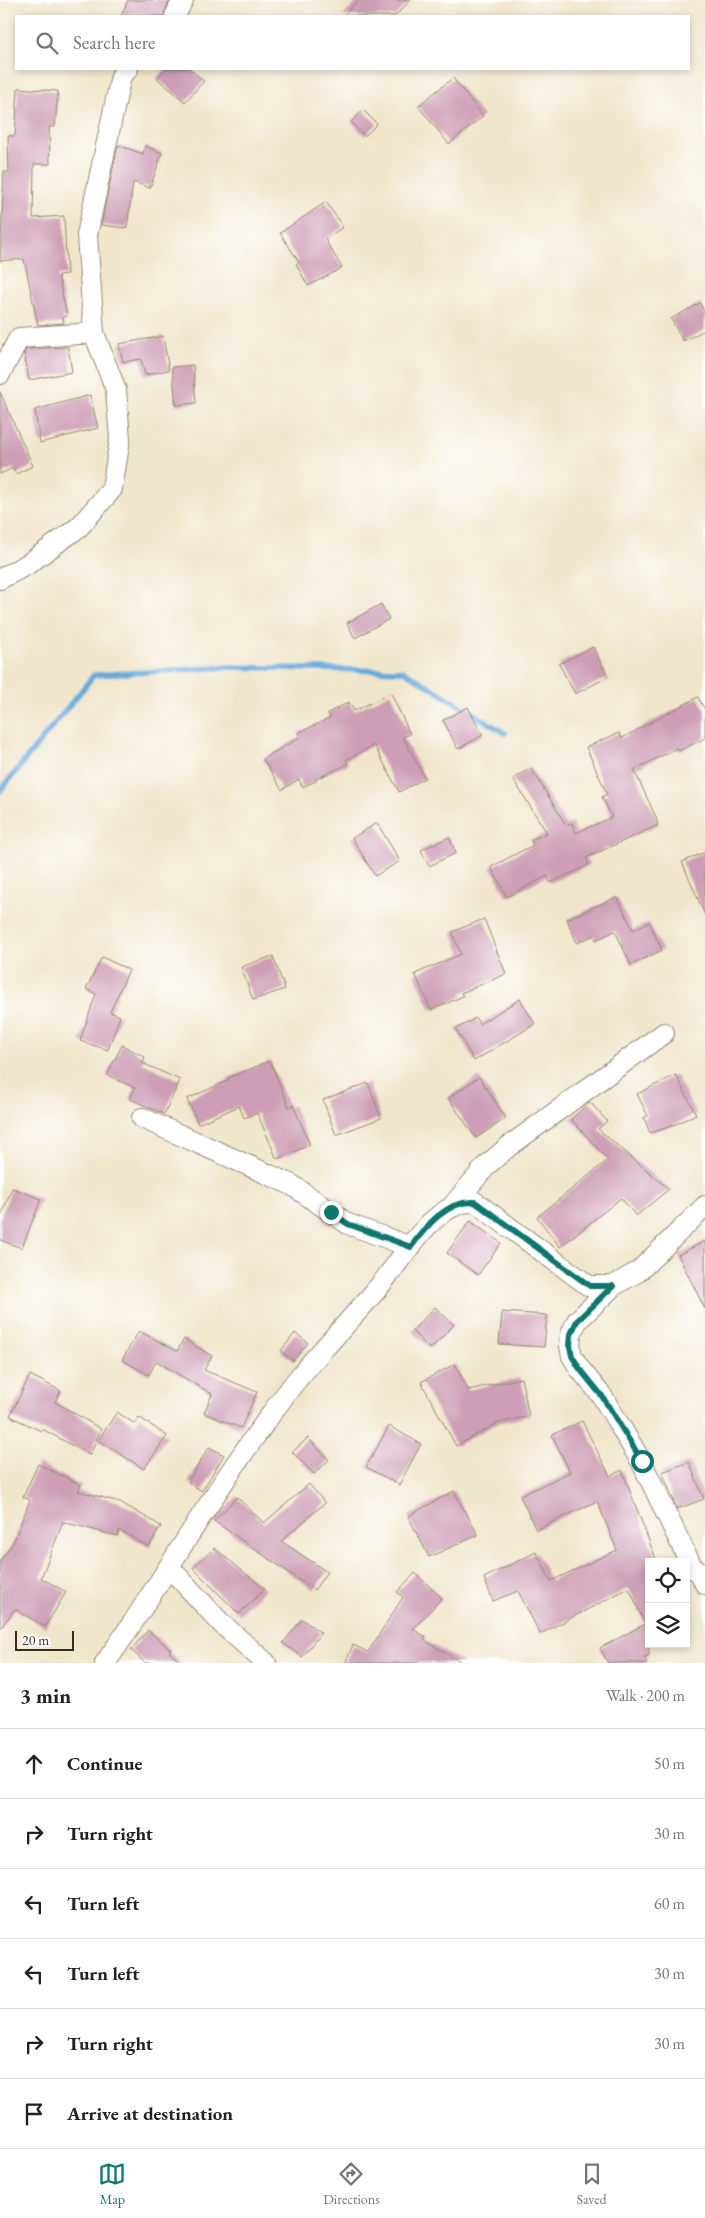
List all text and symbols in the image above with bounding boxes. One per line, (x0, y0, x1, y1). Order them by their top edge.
search box (15, 15, 690, 70)
icon: search (33, 29, 61, 57)
text: Search here (73, 30, 155, 55)
route end (320, 1201, 343, 1224)
route start (631, 1450, 654, 1473)
map controls (645, 1558, 690, 1648)
button: locate (645, 1558, 690, 1603)
button: layers (645, 1603, 690, 1648)
scale bar (15, 1628, 74, 1651)
text: 20 m (22, 1631, 49, 1649)
text: 3 min (20, 1682, 71, 1709)
text: Walk · 200 m (606, 1685, 685, 1706)
icon: ahead (20, 1750, 48, 1778)
text: Continue (67, 1751, 142, 1776)
text: 50 m (654, 1753, 685, 1774)
icon: right (20, 1820, 48, 1848)
text: Turn right (67, 1821, 153, 1846)
text: 30 m (654, 1823, 685, 1844)
icon: left (20, 1890, 48, 1918)
text: Turn left (67, 1891, 139, 1916)
text: 60 m (654, 1893, 685, 1914)
icon: left (20, 1960, 48, 1988)
text: Turn left (67, 1961, 139, 1986)
text: 30 m (654, 1963, 685, 1984)
icon: right (20, 2030, 48, 2058)
text: Turn right (67, 2031, 153, 2056)
text: 30 m (654, 2033, 685, 2054)
icon: arrive (20, 2100, 48, 2128)
text: Arrive at destination (67, 2101, 233, 2126)
tab: Map (98, 2160, 126, 2208)
tab: Directions (323, 2160, 380, 2208)
tab: Saved (577, 2160, 607, 2208)

